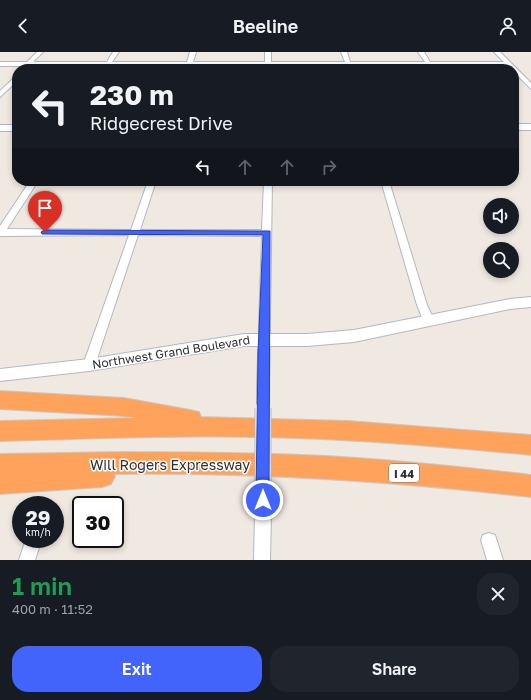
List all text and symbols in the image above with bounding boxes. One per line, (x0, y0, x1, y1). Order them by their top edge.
icon: back (12, 15, 34, 37)
text: Beeline (233, 15, 298, 37)
icon: person (497, 15, 519, 37)
text: 230 m (90, 78, 174, 111)
icon: left (24, 80, 76, 132)
text: Ridgecrest Drive (90, 112, 233, 134)
icon: left (192, 156, 214, 178)
icon: ahead (234, 156, 256, 178)
icon: ahead (276, 156, 298, 178)
icon: right (318, 156, 340, 178)
pin (28, 191, 62, 232)
icon: arrive (34, 197, 56, 219)
map controls (483, 198, 519, 278)
button: sound (483, 198, 519, 234)
button: search (483, 242, 519, 278)
street label: Northwest Grand Boulevard (91, 332, 251, 372)
street label: Will Rogers Expressway (90, 456, 250, 473)
road number: I 44 (389, 464, 419, 482)
position arrow (242, 479, 284, 521)
speed limit sign: 30 (72, 496, 124, 548)
text: 29 (26, 505, 50, 529)
text: km/h (25, 526, 51, 538)
text: 1 min (12, 571, 72, 600)
button: close (477, 573, 519, 615)
text: 400 m · 11:52 (12, 601, 93, 617)
button: Exit (12, 646, 262, 692)
button: Share (270, 646, 519, 692)

